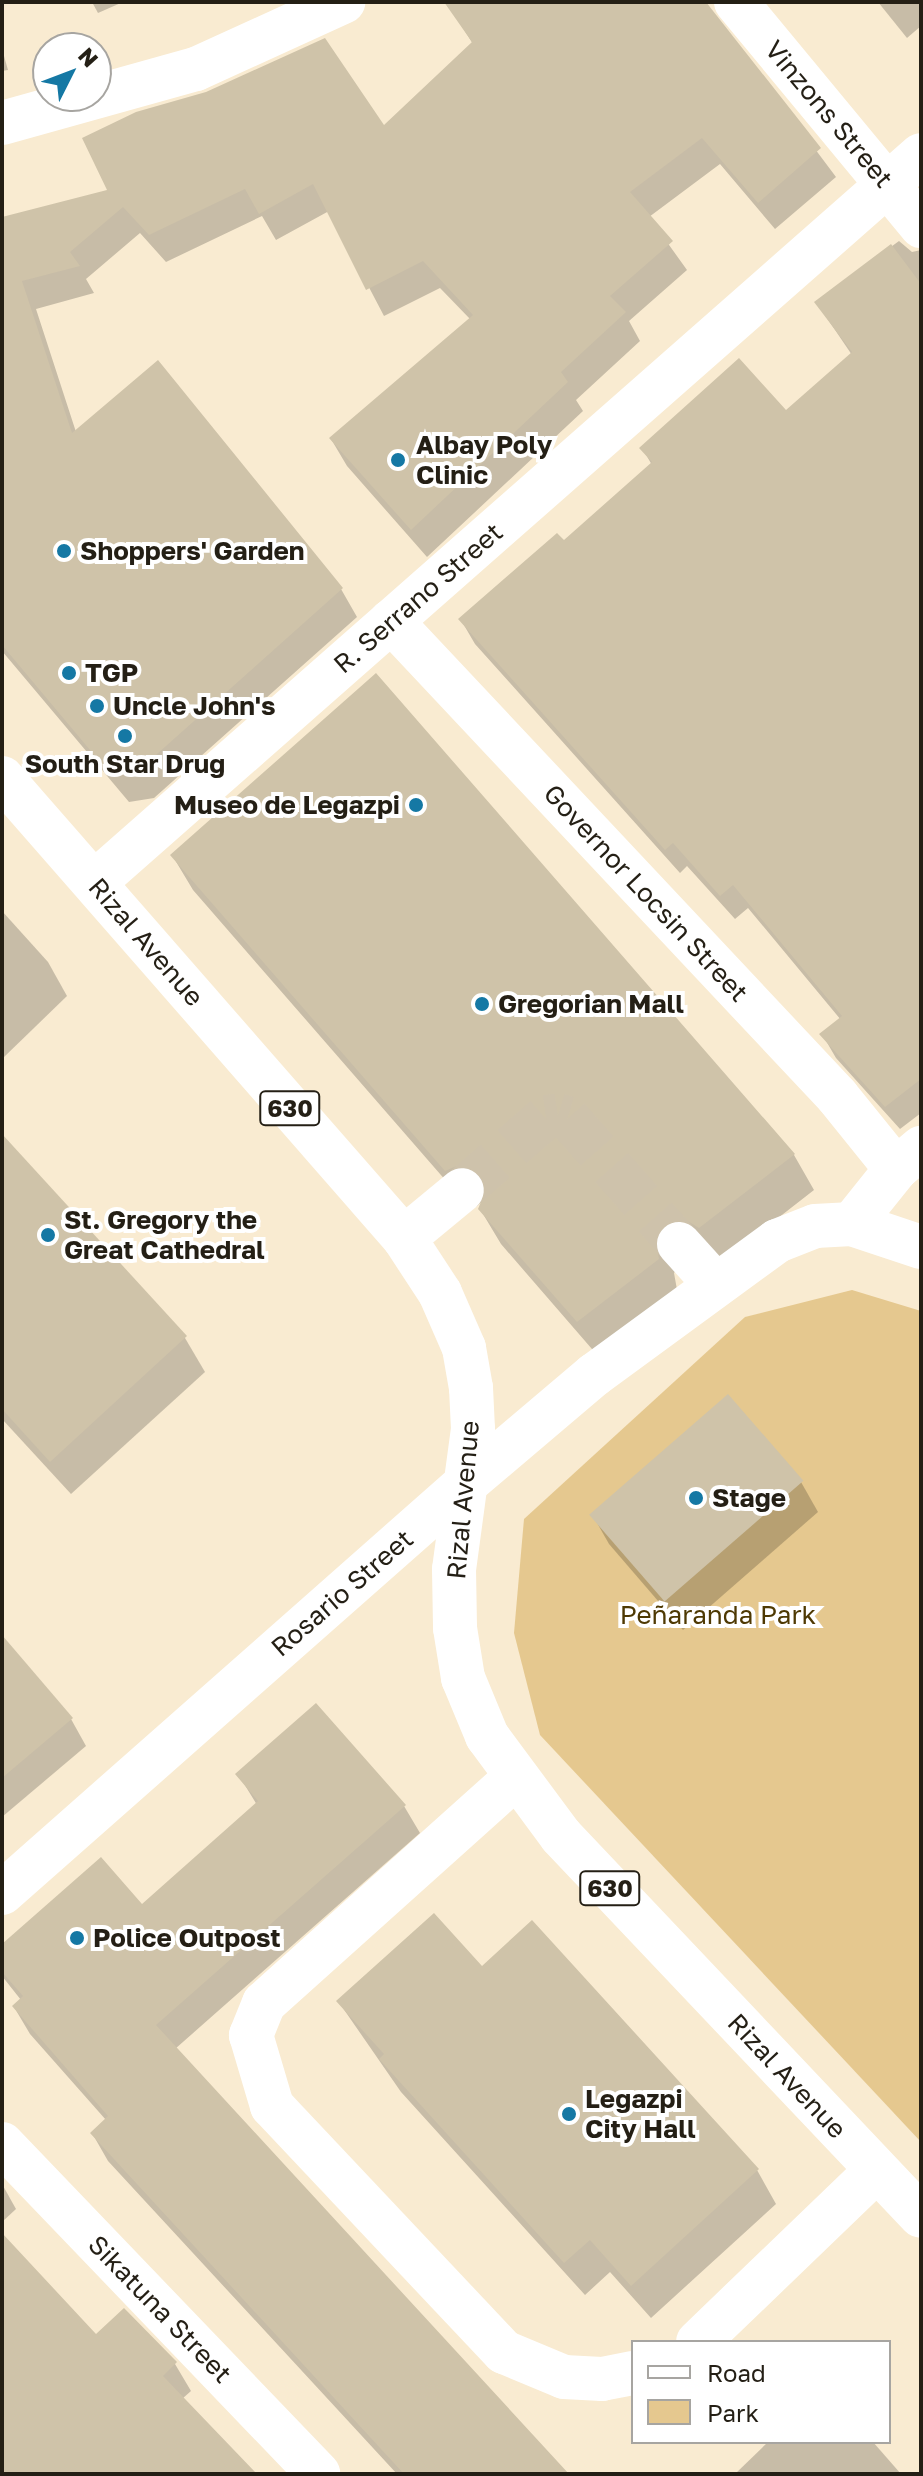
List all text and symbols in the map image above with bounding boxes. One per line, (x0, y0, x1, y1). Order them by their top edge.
north arrow (32, 32, 112, 112)
street label: Vinzons Street (758, 34, 900, 194)
text: N (73, 42, 104, 72)
place label: Albay Poly Clinic (416, 429, 552, 490)
marker: Albay Poly Clinic (387, 449, 409, 471)
street label: R. Serrano Street (327, 516, 509, 680)
place label: Shoppers' Garden (80, 535, 305, 567)
marker: Shoppers' Garden (55, 542, 73, 560)
place label: TGP (85, 657, 138, 689)
marker: TGP (60, 664, 78, 682)
place label: Uncle John's (113, 690, 276, 722)
marker: Uncle John's (88, 697, 106, 715)
marker: South Star Drug (116, 727, 134, 745)
place label: South Star Drug (25, 748, 225, 780)
street label: Governor Locsin Street (537, 778, 755, 1008)
place label: Museo de Legazpi (174, 789, 400, 821)
marker: Museo de Legazpi (407, 796, 425, 814)
street label: Rizal Avenue (82, 872, 210, 1012)
place label: Gregorian Mall (498, 988, 684, 1020)
marker: Gregorian Mall (473, 995, 491, 1013)
road number: 630 (258, 1088, 322, 1128)
place label: St. Gregory the Great Cathedral (64, 1204, 265, 1266)
marker: St. Gregory the Great Cathedral (39, 1226, 57, 1244)
street label: Rizal Avenue (441, 1419, 485, 1581)
place label: Stage (712, 1482, 786, 1514)
marker: Stage (687, 1489, 705, 1507)
street label: Rosario Street (265, 1523, 419, 1663)
park label: Peñaranda Park (620, 1599, 816, 1631)
road number: 630 (578, 1868, 642, 1908)
place label: Police Outpost (93, 1922, 281, 1954)
marker: Police Outpost (68, 1929, 86, 1947)
street label: Rizal Avenue (721, 2007, 853, 2145)
place label: Legazpi City Hall (585, 2083, 696, 2144)
marker: Legazpi City Hall (560, 2105, 578, 2123)
street label: Sikatuna Street (82, 2229, 238, 2389)
legend (631, 2340, 891, 2444)
text: Road (707, 2358, 766, 2387)
text: Park (707, 2398, 759, 2427)

